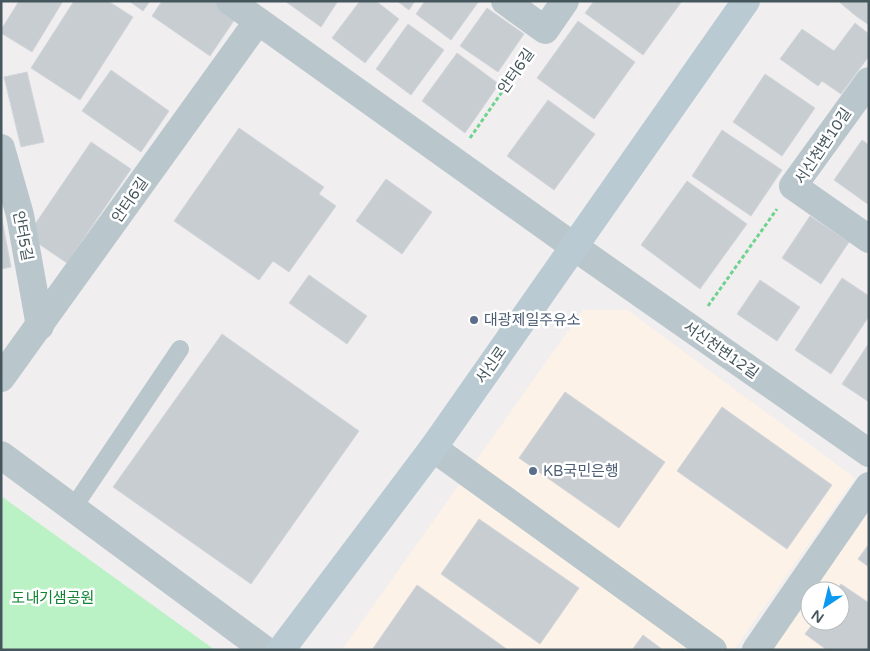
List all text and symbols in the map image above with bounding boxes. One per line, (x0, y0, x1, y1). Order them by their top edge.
street label: 안터6길 (494, 45, 538, 97)
street label: 서신천변10길 (791, 105, 855, 187)
street label: 안터6길 (108, 174, 152, 226)
street label: 안터5길 (9, 209, 37, 263)
place label: 대광제일주유소 (484, 311, 581, 329)
marker: 대광제일주유소 (468, 314, 480, 326)
street label: 서신천변12길 (680, 317, 762, 383)
street label: 서신로 (472, 343, 510, 387)
place label: KB국민은행 (543, 462, 619, 480)
marker: KB국민은행 (527, 465, 539, 477)
north arrow (800, 581, 850, 631)
park label: 도내기샘공원 (12, 589, 94, 607)
text: N (808, 606, 827, 626)

